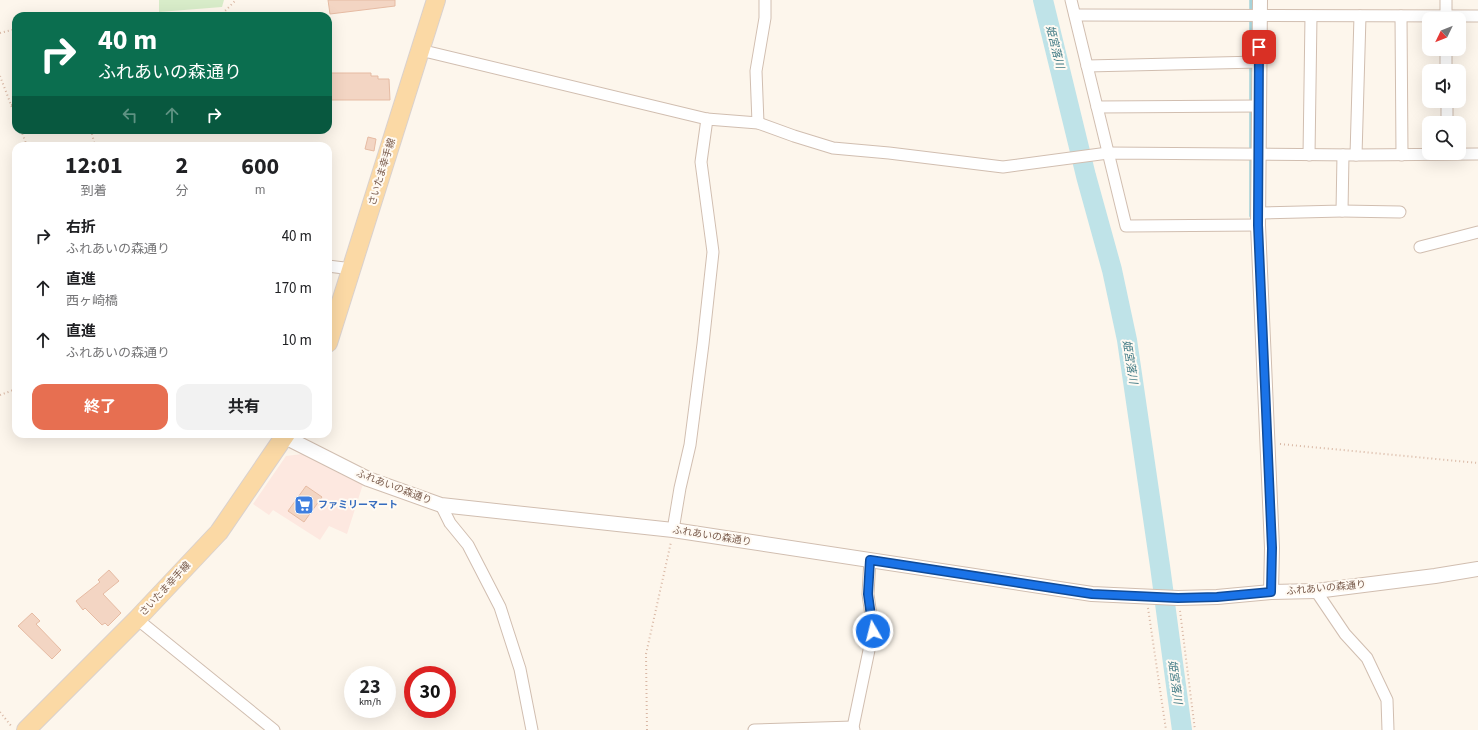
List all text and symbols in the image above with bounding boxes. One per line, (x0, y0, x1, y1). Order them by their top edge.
north arrow (1422, 12, 1466, 56)
map controls (1422, 12, 1466, 160)
text: 40 m (98, 20, 157, 60)
water label: 姫宮落川 (1042, 24, 1068, 71)
icon: right (32, 28, 84, 80)
pin (1242, 30, 1276, 64)
icon: arrive (1248, 36, 1270, 58)
text: ふれあいの森通り (98, 60, 242, 85)
button: sound (1422, 64, 1466, 108)
icon: left (119, 104, 141, 126)
icon: ahead (161, 104, 183, 126)
icon: right (203, 104, 225, 126)
button: search (1422, 116, 1466, 160)
street label: さいたま幸手線 (365, 137, 399, 207)
text: 12:01 (65, 148, 123, 183)
text: 2 (176, 148, 188, 183)
text: 600 (241, 149, 279, 184)
text: m (255, 181, 266, 199)
text: 到着 (81, 182, 107, 200)
text: 分 (175, 182, 188, 200)
text: 右折 (66, 217, 96, 238)
icon: right (32, 225, 54, 247)
text: 40 m (282, 226, 312, 247)
text: ふれあいの森通り (66, 240, 170, 258)
text: 直進 (66, 269, 96, 290)
icon: ahead (32, 277, 54, 299)
text: 170 m (274, 278, 312, 299)
text: 西ヶ崎橋 (66, 292, 118, 310)
text: 直進 (66, 321, 96, 342)
icon: ahead (32, 329, 54, 351)
text: 10 m (282, 330, 312, 351)
water label: 姫宮落川 (1119, 339, 1141, 386)
text: ふれあいの森通り (66, 344, 170, 362)
button: 終了 (32, 384, 168, 430)
button: 共有 (176, 384, 312, 430)
street label: ふれあいの森通り (354, 466, 434, 508)
supermarket icon: ファミリーマート (293, 494, 315, 516)
place label: ファミリーマート (318, 498, 398, 512)
street label: ふれあいの森通り (671, 523, 753, 549)
street label: さいたま幸手線 (136, 559, 194, 619)
street label: ふれあいの森通り (1286, 578, 1366, 598)
position arrow (852, 610, 894, 652)
water label: 姫宮落川 (1165, 659, 1186, 706)
speed limit sign: 30 (404, 666, 456, 718)
text: 23 (359, 673, 381, 701)
text: km/h (359, 695, 381, 709)

